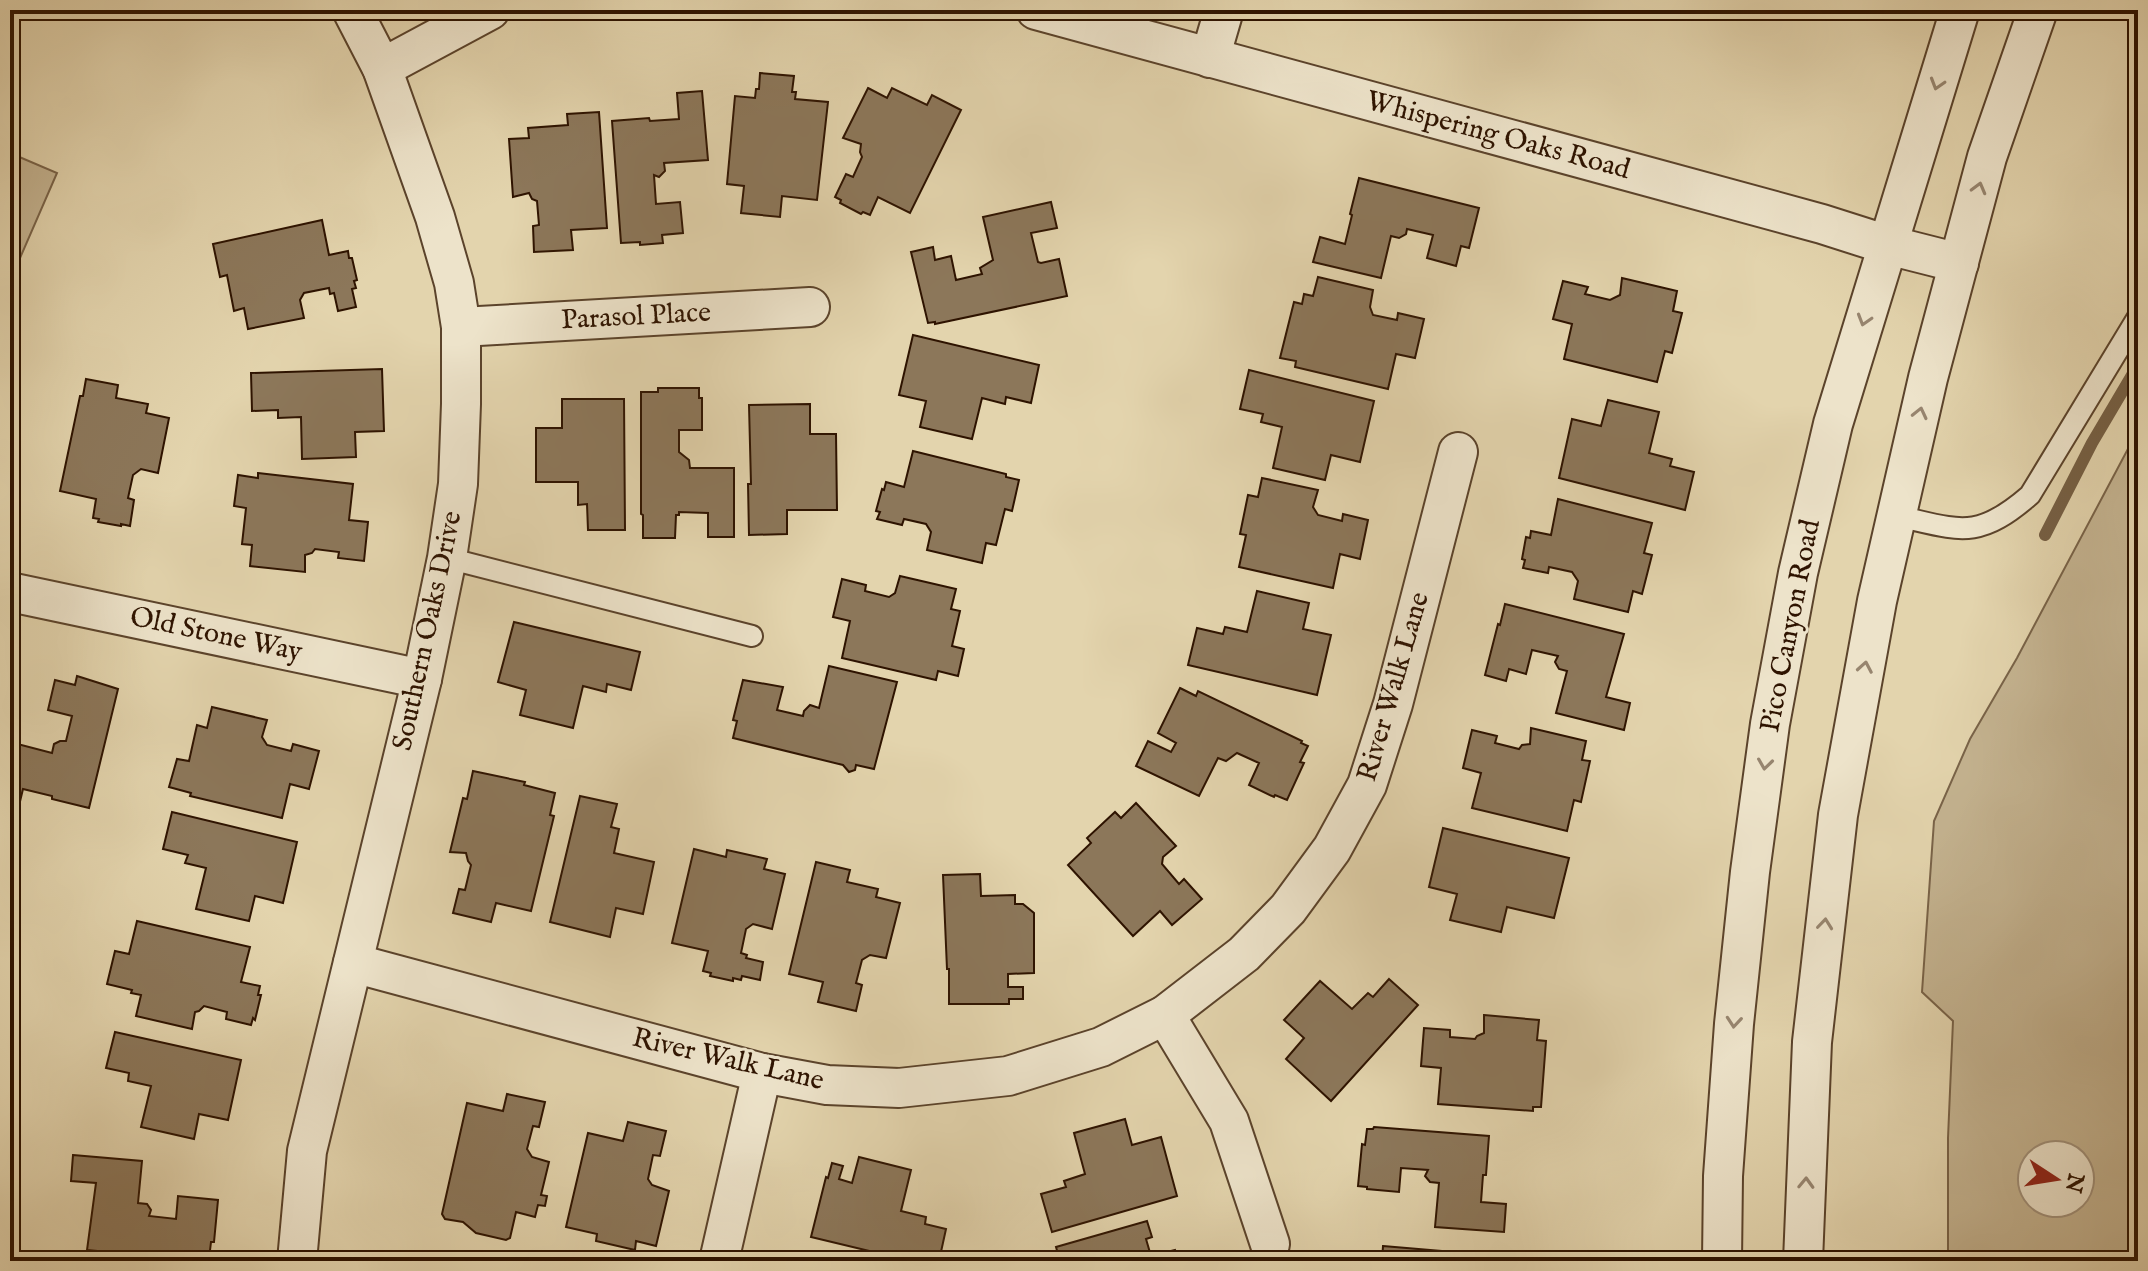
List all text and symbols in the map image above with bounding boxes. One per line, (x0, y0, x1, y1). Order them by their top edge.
one-way arrow (1930, 77, 1946, 91)
street label: Whispering Oaks Road (1362, 84, 1634, 188)
one-way arrow (1970, 181, 1986, 195)
street label: Parasol Place (560, 296, 712, 338)
one-way arrow (1857, 312, 1873, 326)
one-way arrow (1911, 407, 1928, 420)
street label: Southern Oaks Drive (386, 508, 471, 754)
street label: Pico Canyon Road (1753, 516, 1829, 735)
street label: River Walk Lane (1350, 588, 1438, 786)
street label: Old Stone Way (127, 600, 305, 670)
one-way arrow (1856, 660, 1873, 674)
one-way arrow (1757, 757, 1774, 771)
one-way arrow (1817, 917, 1834, 930)
one-way arrow (1726, 1016, 1743, 1029)
street label: River Walk Lane (629, 1021, 827, 1099)
north arrow (2016, 1139, 2096, 1219)
text: N (2058, 1170, 2089, 1195)
one-way arrow (1798, 1176, 1815, 1189)

